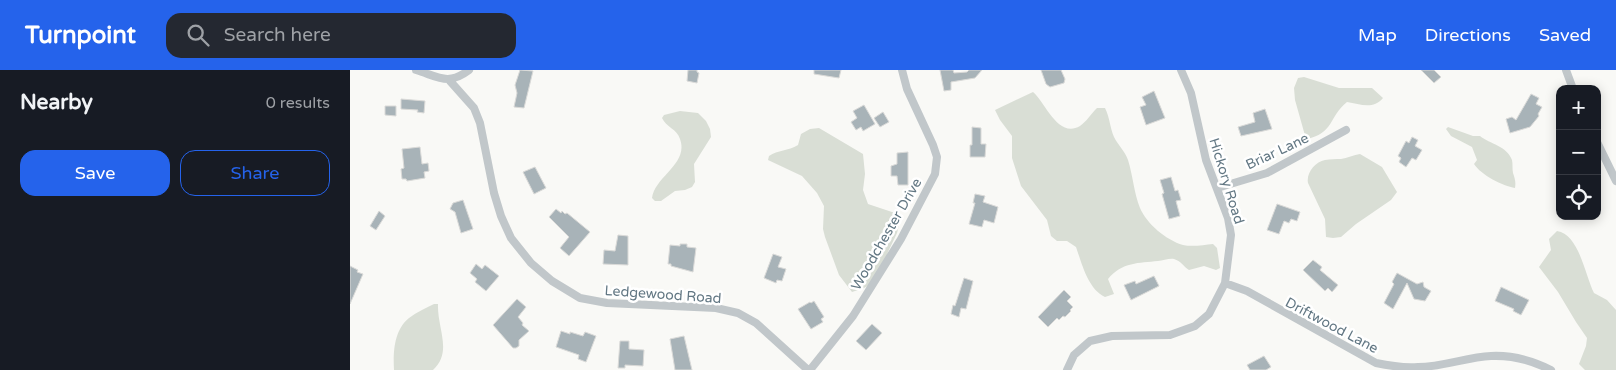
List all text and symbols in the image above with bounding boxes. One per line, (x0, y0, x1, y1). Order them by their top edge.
search box (166, 13, 516, 58)
text: Turnpoint (25, 21, 136, 50)
icon: search (184, 21, 212, 49)
text: Search here (224, 24, 331, 46)
text: Map (1358, 24, 1397, 46)
text: Directions (1425, 24, 1511, 46)
text: Saved (1539, 24, 1591, 46)
map controls (1556, 85, 1601, 220)
button: + (1556, 85, 1601, 130)
text: Nearby (20, 90, 93, 115)
text: 0 results (266, 93, 330, 113)
street label: Briar Lane (1243, 129, 1312, 173)
button: − (1556, 130, 1601, 175)
street label: Hickory Road (1205, 136, 1248, 226)
button: Save (20, 150, 170, 196)
button: Share (180, 150, 330, 196)
street label: Woodchester Drive (847, 175, 925, 293)
button: locate (1556, 175, 1601, 220)
street label: Ledgewood Road (604, 282, 722, 307)
street label: Driftwood Lane (1282, 294, 1381, 357)

